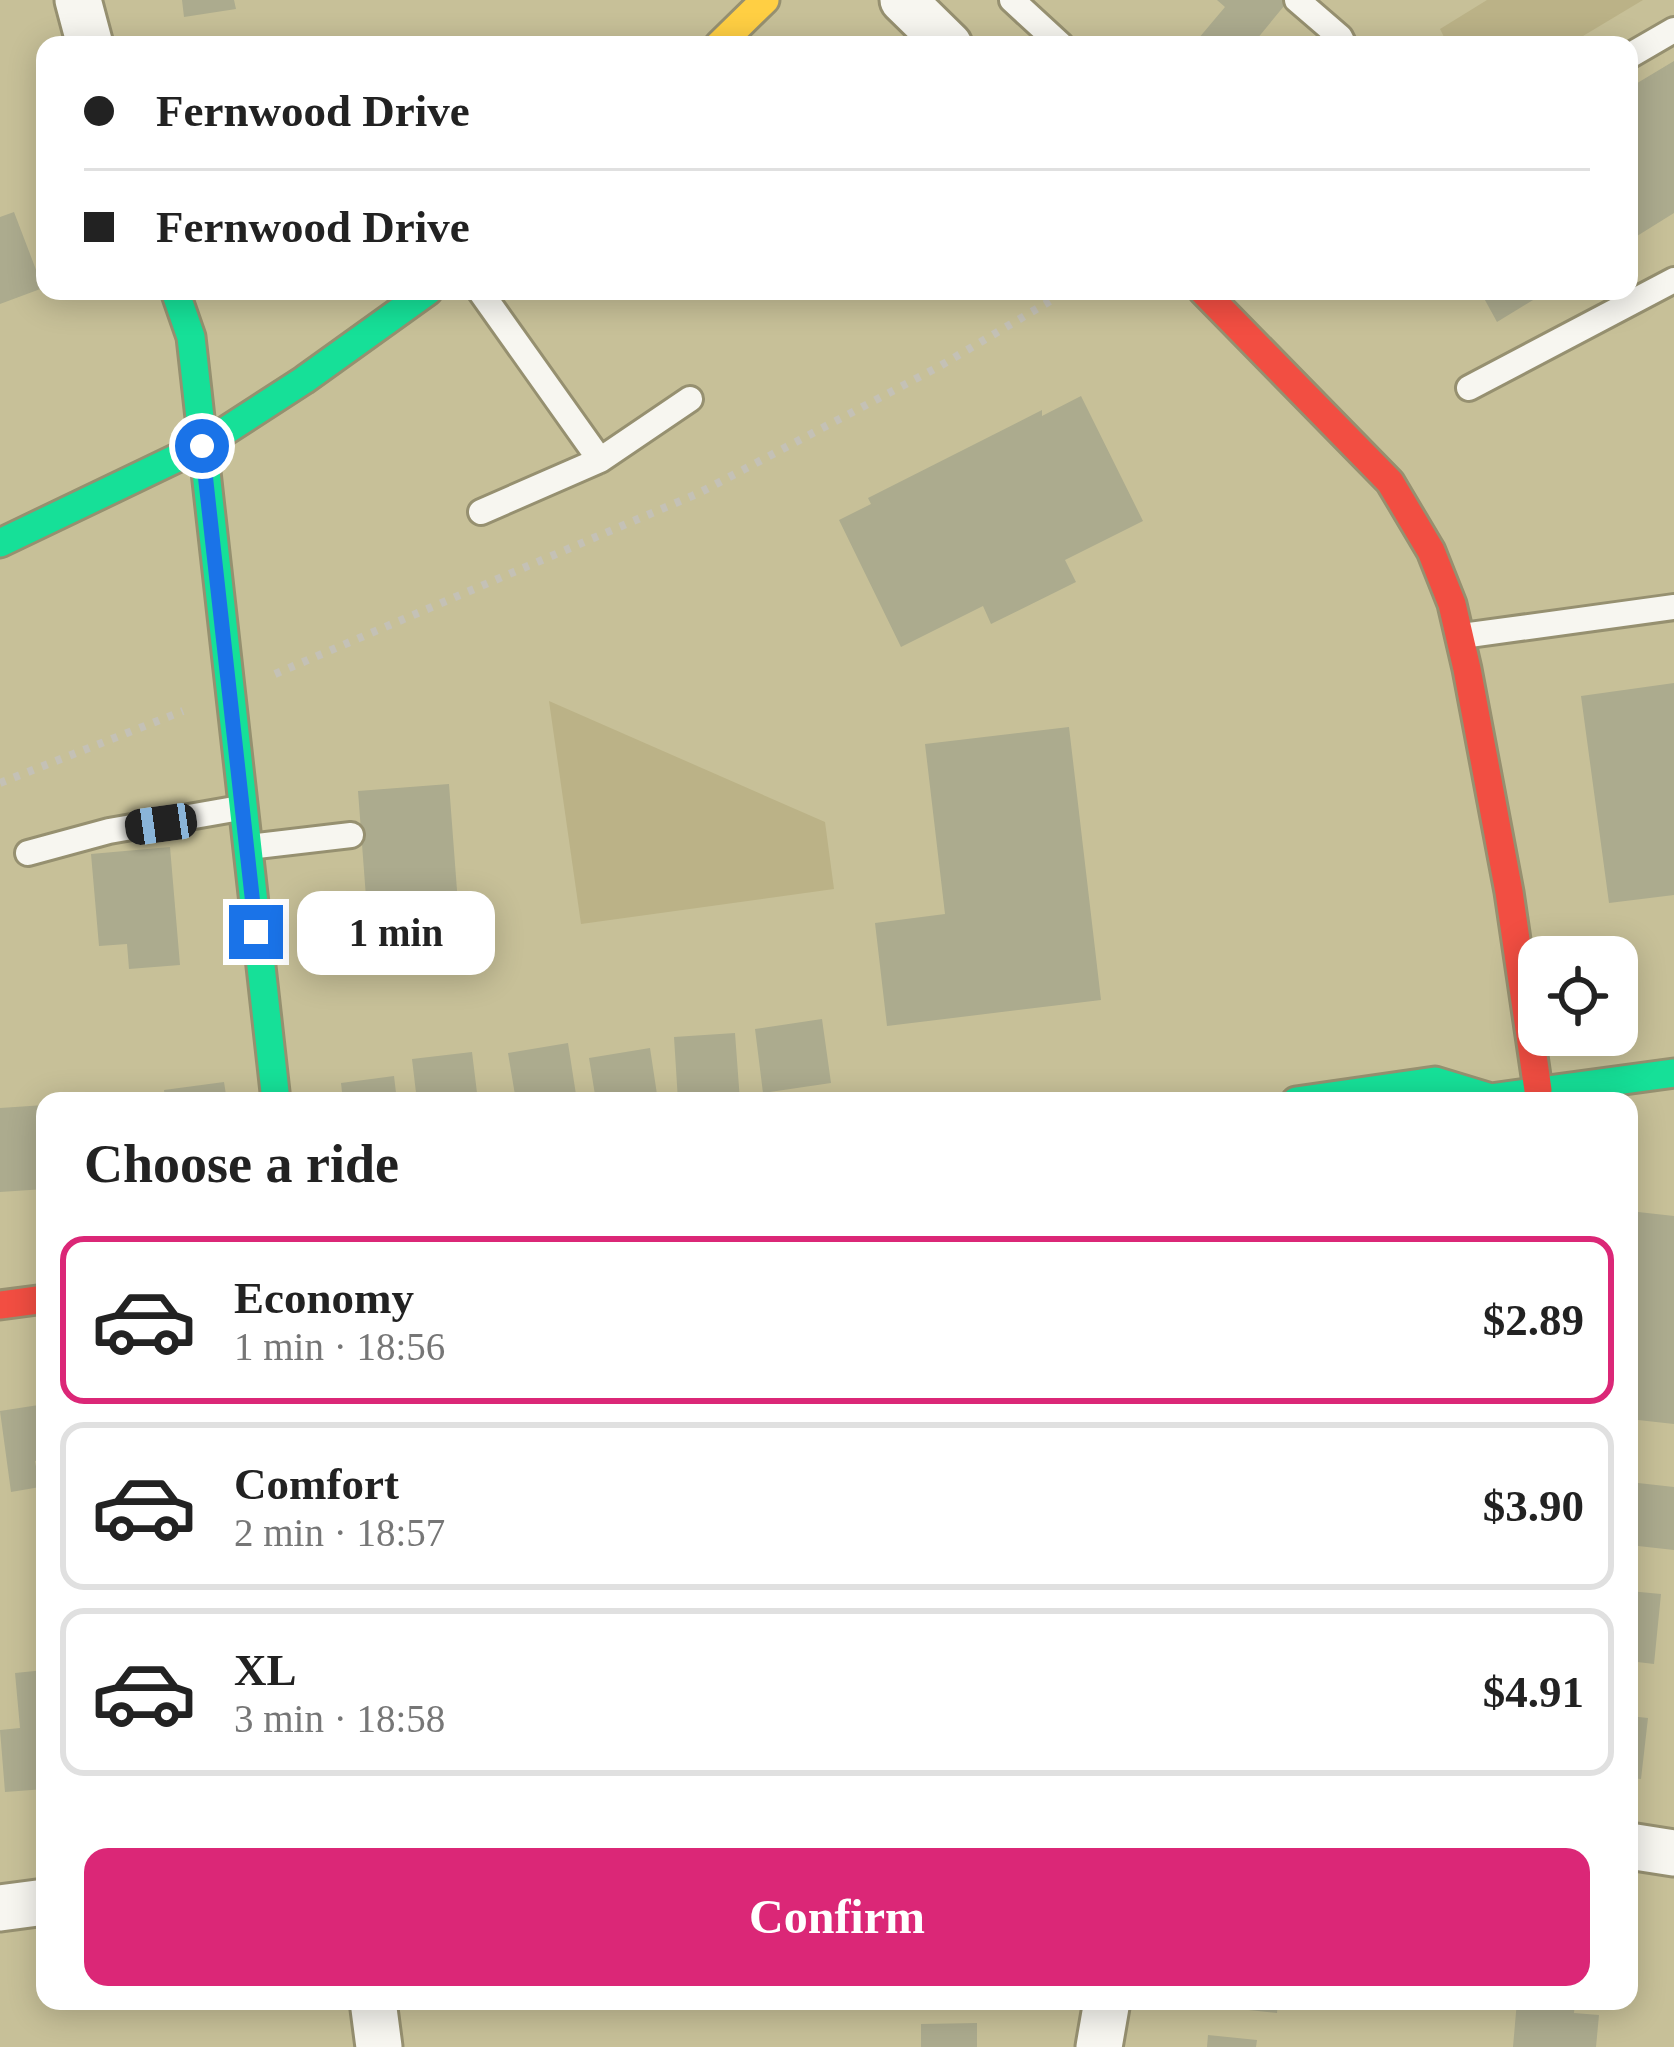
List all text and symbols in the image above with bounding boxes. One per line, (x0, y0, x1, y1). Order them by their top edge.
text: Fernwood Drive (156, 86, 470, 136)
text: Fernwood Drive (156, 202, 470, 252)
route start (175, 419, 229, 473)
car (123, 801, 199, 847)
callout: 1 min (298, 890, 496, 974)
route end (229, 905, 283, 959)
text: 1 min (349, 911, 443, 954)
map controls (1518, 936, 1638, 1056)
button: locate (1518, 936, 1638, 1056)
text: Choose a ride (84, 1134, 399, 1194)
icon: car (90, 1266, 198, 1374)
text: Economy (234, 1273, 414, 1323)
text: $2.89 (1483, 1295, 1584, 1345)
text: 1 min · 18:56 (234, 1325, 445, 1368)
icon: car (90, 1452, 198, 1560)
text: Comfort (234, 1459, 399, 1509)
text: $3.90 (1483, 1481, 1584, 1531)
text: 2 min · 18:57 (234, 1511, 445, 1554)
icon: car (90, 1638, 198, 1746)
text: XL (234, 1645, 297, 1695)
text: $4.91 (1483, 1667, 1584, 1717)
text: 3 min · 18:58 (234, 1697, 445, 1740)
button: Confirm (84, 1848, 1590, 1986)

